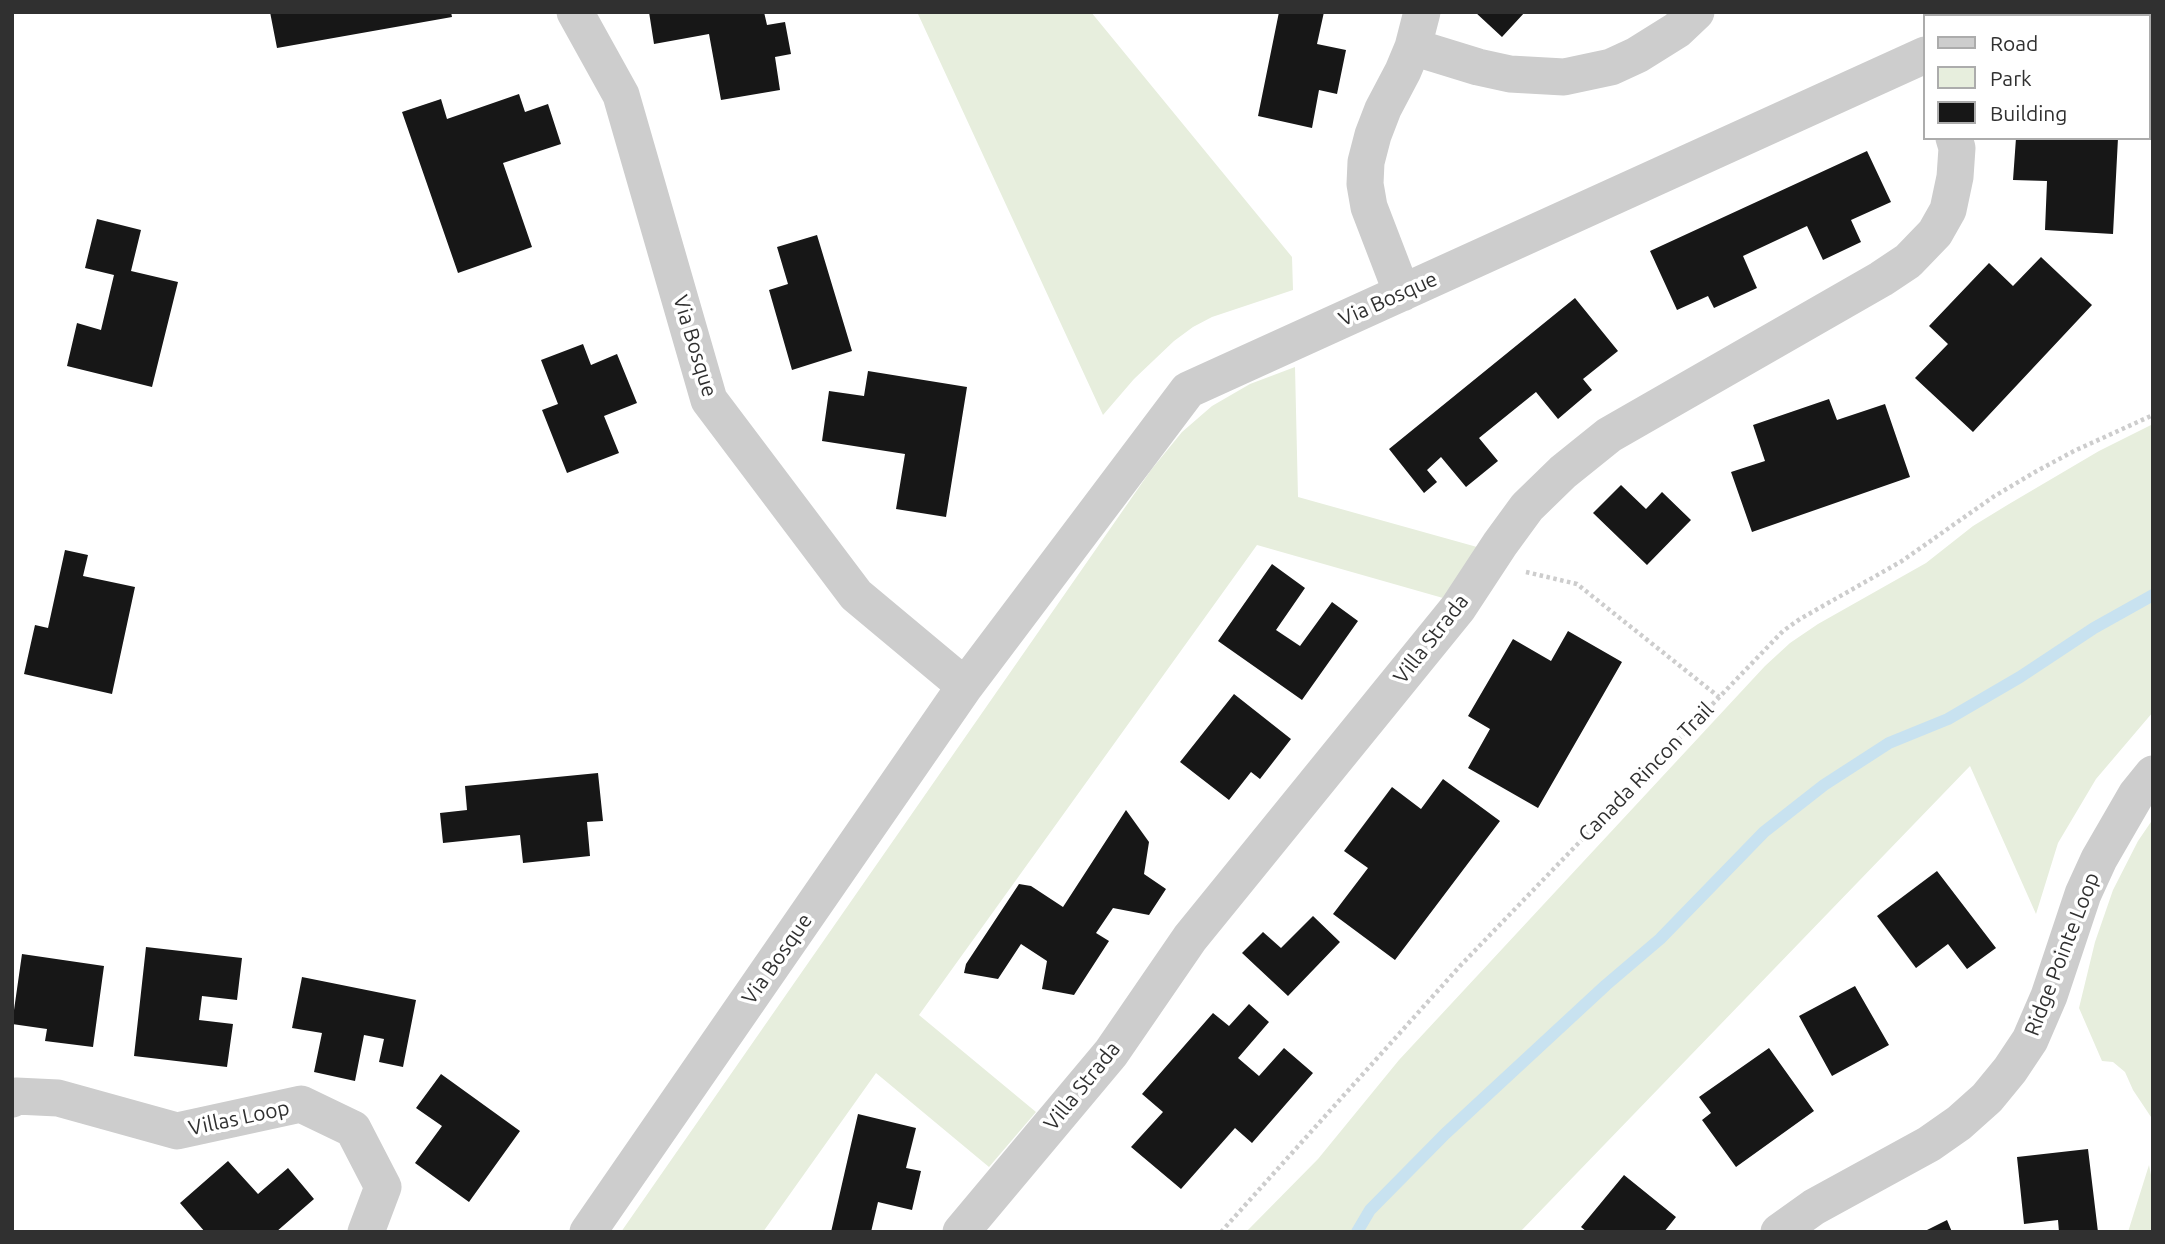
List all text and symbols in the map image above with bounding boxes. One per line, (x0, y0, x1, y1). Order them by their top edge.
legend (1924, 14, 2151, 140)
text: Road (1990, 31, 2038, 55)
text: Park (1990, 66, 2032, 90)
text: Building (1990, 101, 2067, 125)
street label: Via Bosque (1335, 266, 1441, 332)
street label: Via Bosque (668, 292, 722, 400)
street label: Villa Strada (1388, 589, 1474, 689)
street label: Canada Rincon Trail (1573, 697, 1719, 847)
street label: Ridge Pointe Loop (2019, 869, 2105, 1039)
street label: Via Bosque (736, 909, 818, 1009)
street label: Villa Strada (1039, 1037, 1125, 1135)
street label: Villas Loop (186, 1095, 292, 1141)

